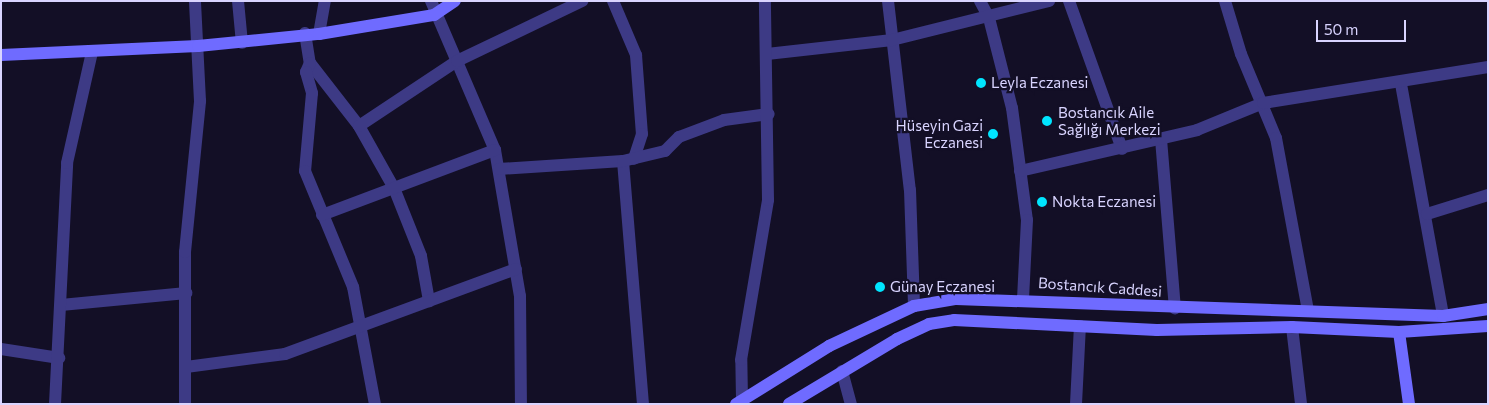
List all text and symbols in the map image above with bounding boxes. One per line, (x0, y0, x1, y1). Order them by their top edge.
scale bar (1319, 10, 1409, 42)
text: 50 m (1324, 20, 1358, 38)
place label: Leyla Eczanesi (991, 74, 1088, 92)
marker: Leyla Eczanesi (975, 77, 987, 89)
place label: Bostancık Aile Sağlığı Merkezi (1058, 103, 1161, 138)
marker: Bostancık Aile Sağlığı Merkezi (1040, 114, 1054, 128)
place label: Hüseyin Gazi Eczanesi (896, 116, 983, 151)
marker: Hüseyin Gazi Eczanesi (987, 128, 999, 140)
place label: Nokta Eczanesi (1052, 193, 1156, 211)
marker: Nokta Eczanesi (1036, 196, 1048, 208)
street label: Bostancık Caddesi (1037, 274, 1163, 300)
place label: Günay Eczanesi (890, 278, 995, 296)
marker: Günay Eczanesi (874, 281, 886, 293)

